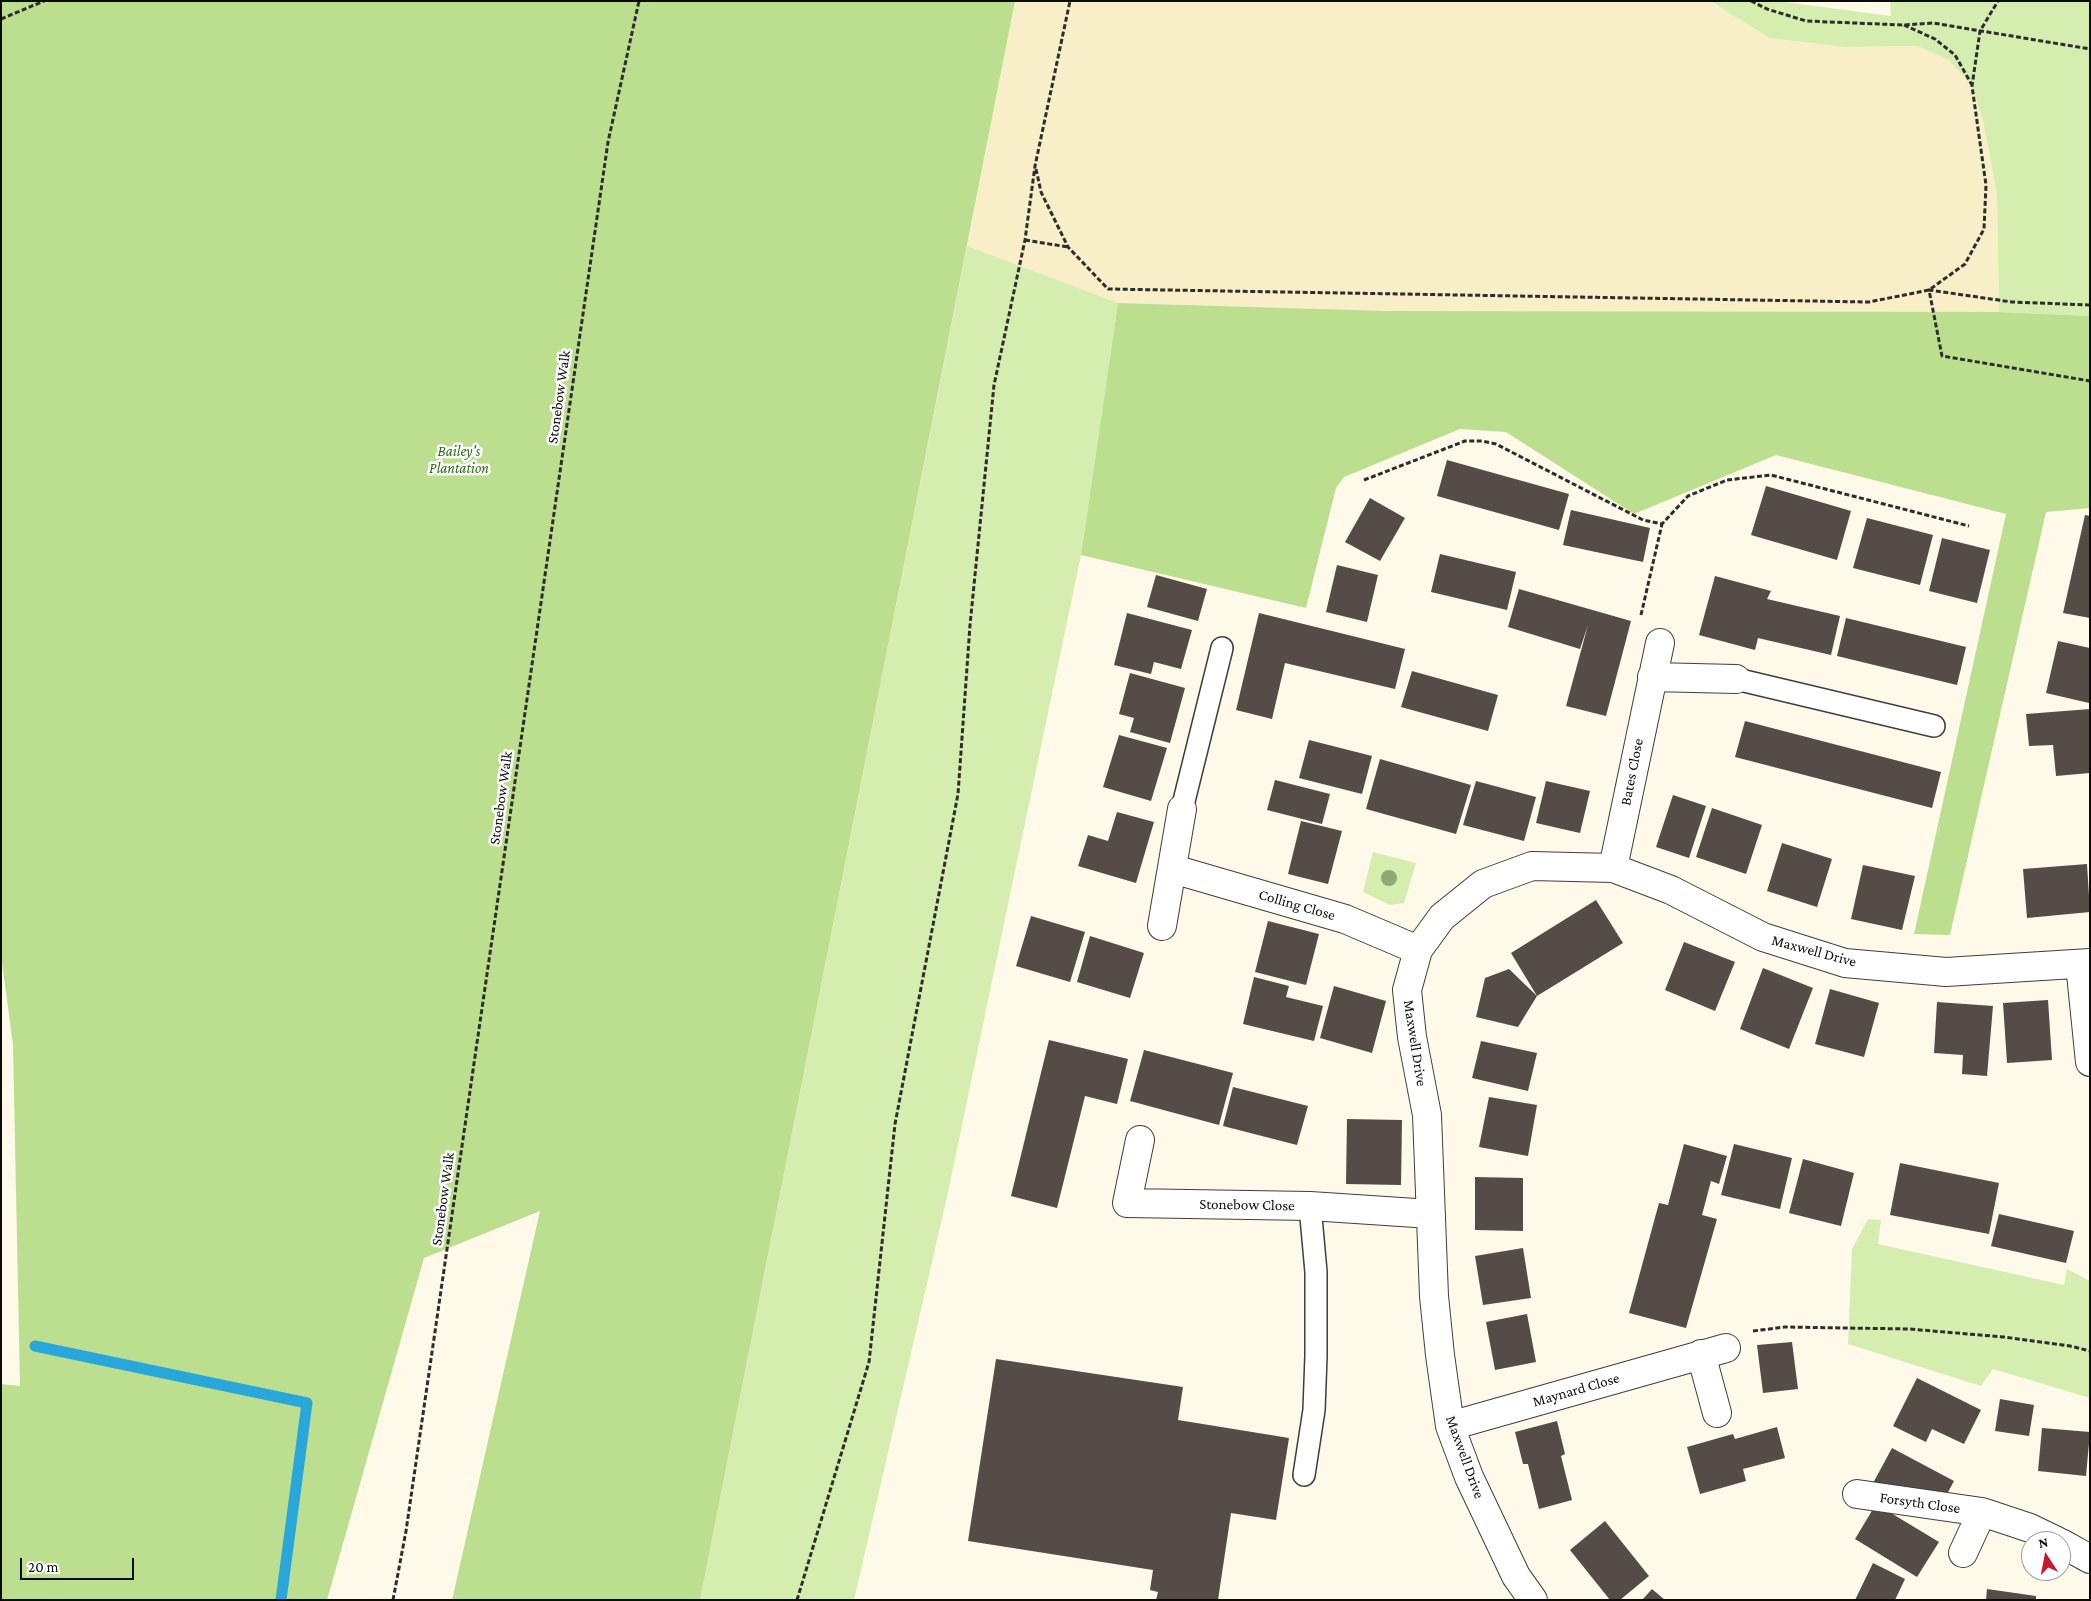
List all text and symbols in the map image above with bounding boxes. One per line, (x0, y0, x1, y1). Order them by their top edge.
street label: Stonebow Walk (544, 349, 574, 445)
park label: Bailey's Plantation (429, 442, 489, 477)
street label: Bates Close (1617, 737, 1647, 807)
street label: Stonebow Walk (486, 750, 516, 846)
street label: Colling Close (1257, 885, 1337, 925)
street label: Maxwell Drive (1770, 931, 1858, 971)
street label: Maxwell Drive (1399, 999, 1431, 1087)
street label: Stonebow Walk (428, 1151, 458, 1247)
street label: Stonebow Close (1199, 1195, 1295, 1215)
street label: Maynard Close (1530, 1369, 1622, 1411)
street label: Maxwell Drive (1442, 1413, 1488, 1501)
street label: Forsyth Close (1879, 1488, 1961, 1518)
north arrow (2021, 1531, 2071, 1581)
text: N (2037, 1533, 2050, 1551)
scale bar (22, 1548, 136, 1580)
text: 20 m (28, 1559, 59, 1575)

